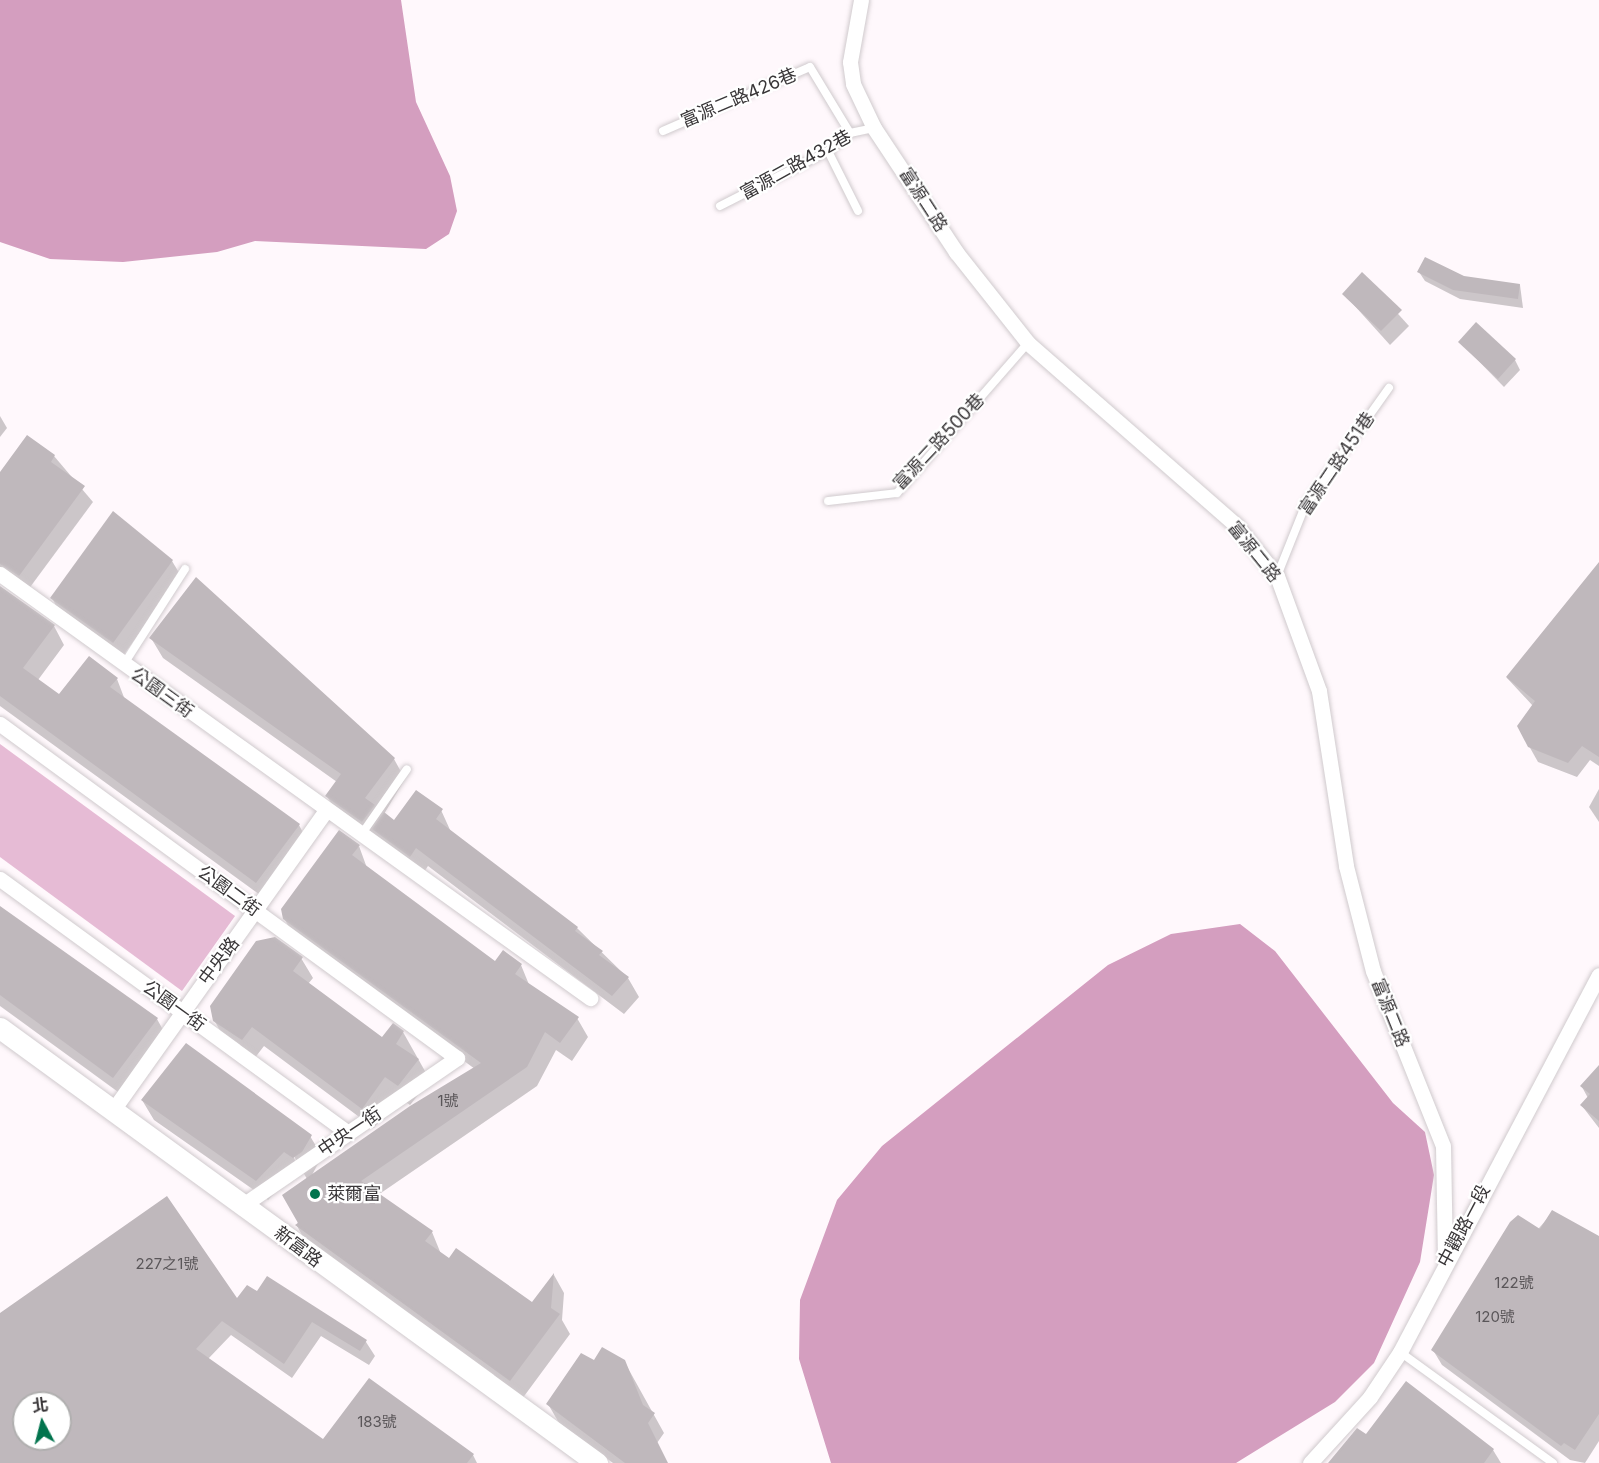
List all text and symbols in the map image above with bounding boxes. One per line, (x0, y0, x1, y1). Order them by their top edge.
street label: 富源二路426巷 (678, 64, 800, 132)
street label: 富源二路432巷 (737, 126, 855, 204)
street label: 富源二路 (894, 164, 952, 236)
street label: 富源二路500巷 (889, 389, 989, 495)
street label: 富源二路451巷 (1295, 408, 1379, 520)
street label: 富源二路 (1223, 517, 1285, 587)
street label: 公園三街 (127, 663, 197, 723)
street label: 公園二街 (194, 861, 264, 921)
street label: 中央路 (194, 933, 244, 989)
street label: 公園一街 (139, 976, 209, 1036)
street label: 富源二路 (1367, 976, 1413, 1050)
house number: 1號 (437, 1092, 459, 1110)
street label: 中央一街 (314, 1103, 386, 1161)
street label: 中觀路一段 (1433, 1181, 1495, 1271)
place label: 萊爾富 (327, 1183, 381, 1205)
marker: 萊爾富 (308, 1187, 322, 1201)
street label: 新富路 (270, 1222, 326, 1272)
house number: 227之1號 (136, 1255, 198, 1273)
house number: 122號 (1494, 1274, 1534, 1292)
house number: 120號 (1475, 1308, 1515, 1326)
north arrow (12, 1391, 72, 1451)
text: 北 (31, 1394, 49, 1416)
house number: 183號 (357, 1413, 397, 1431)

